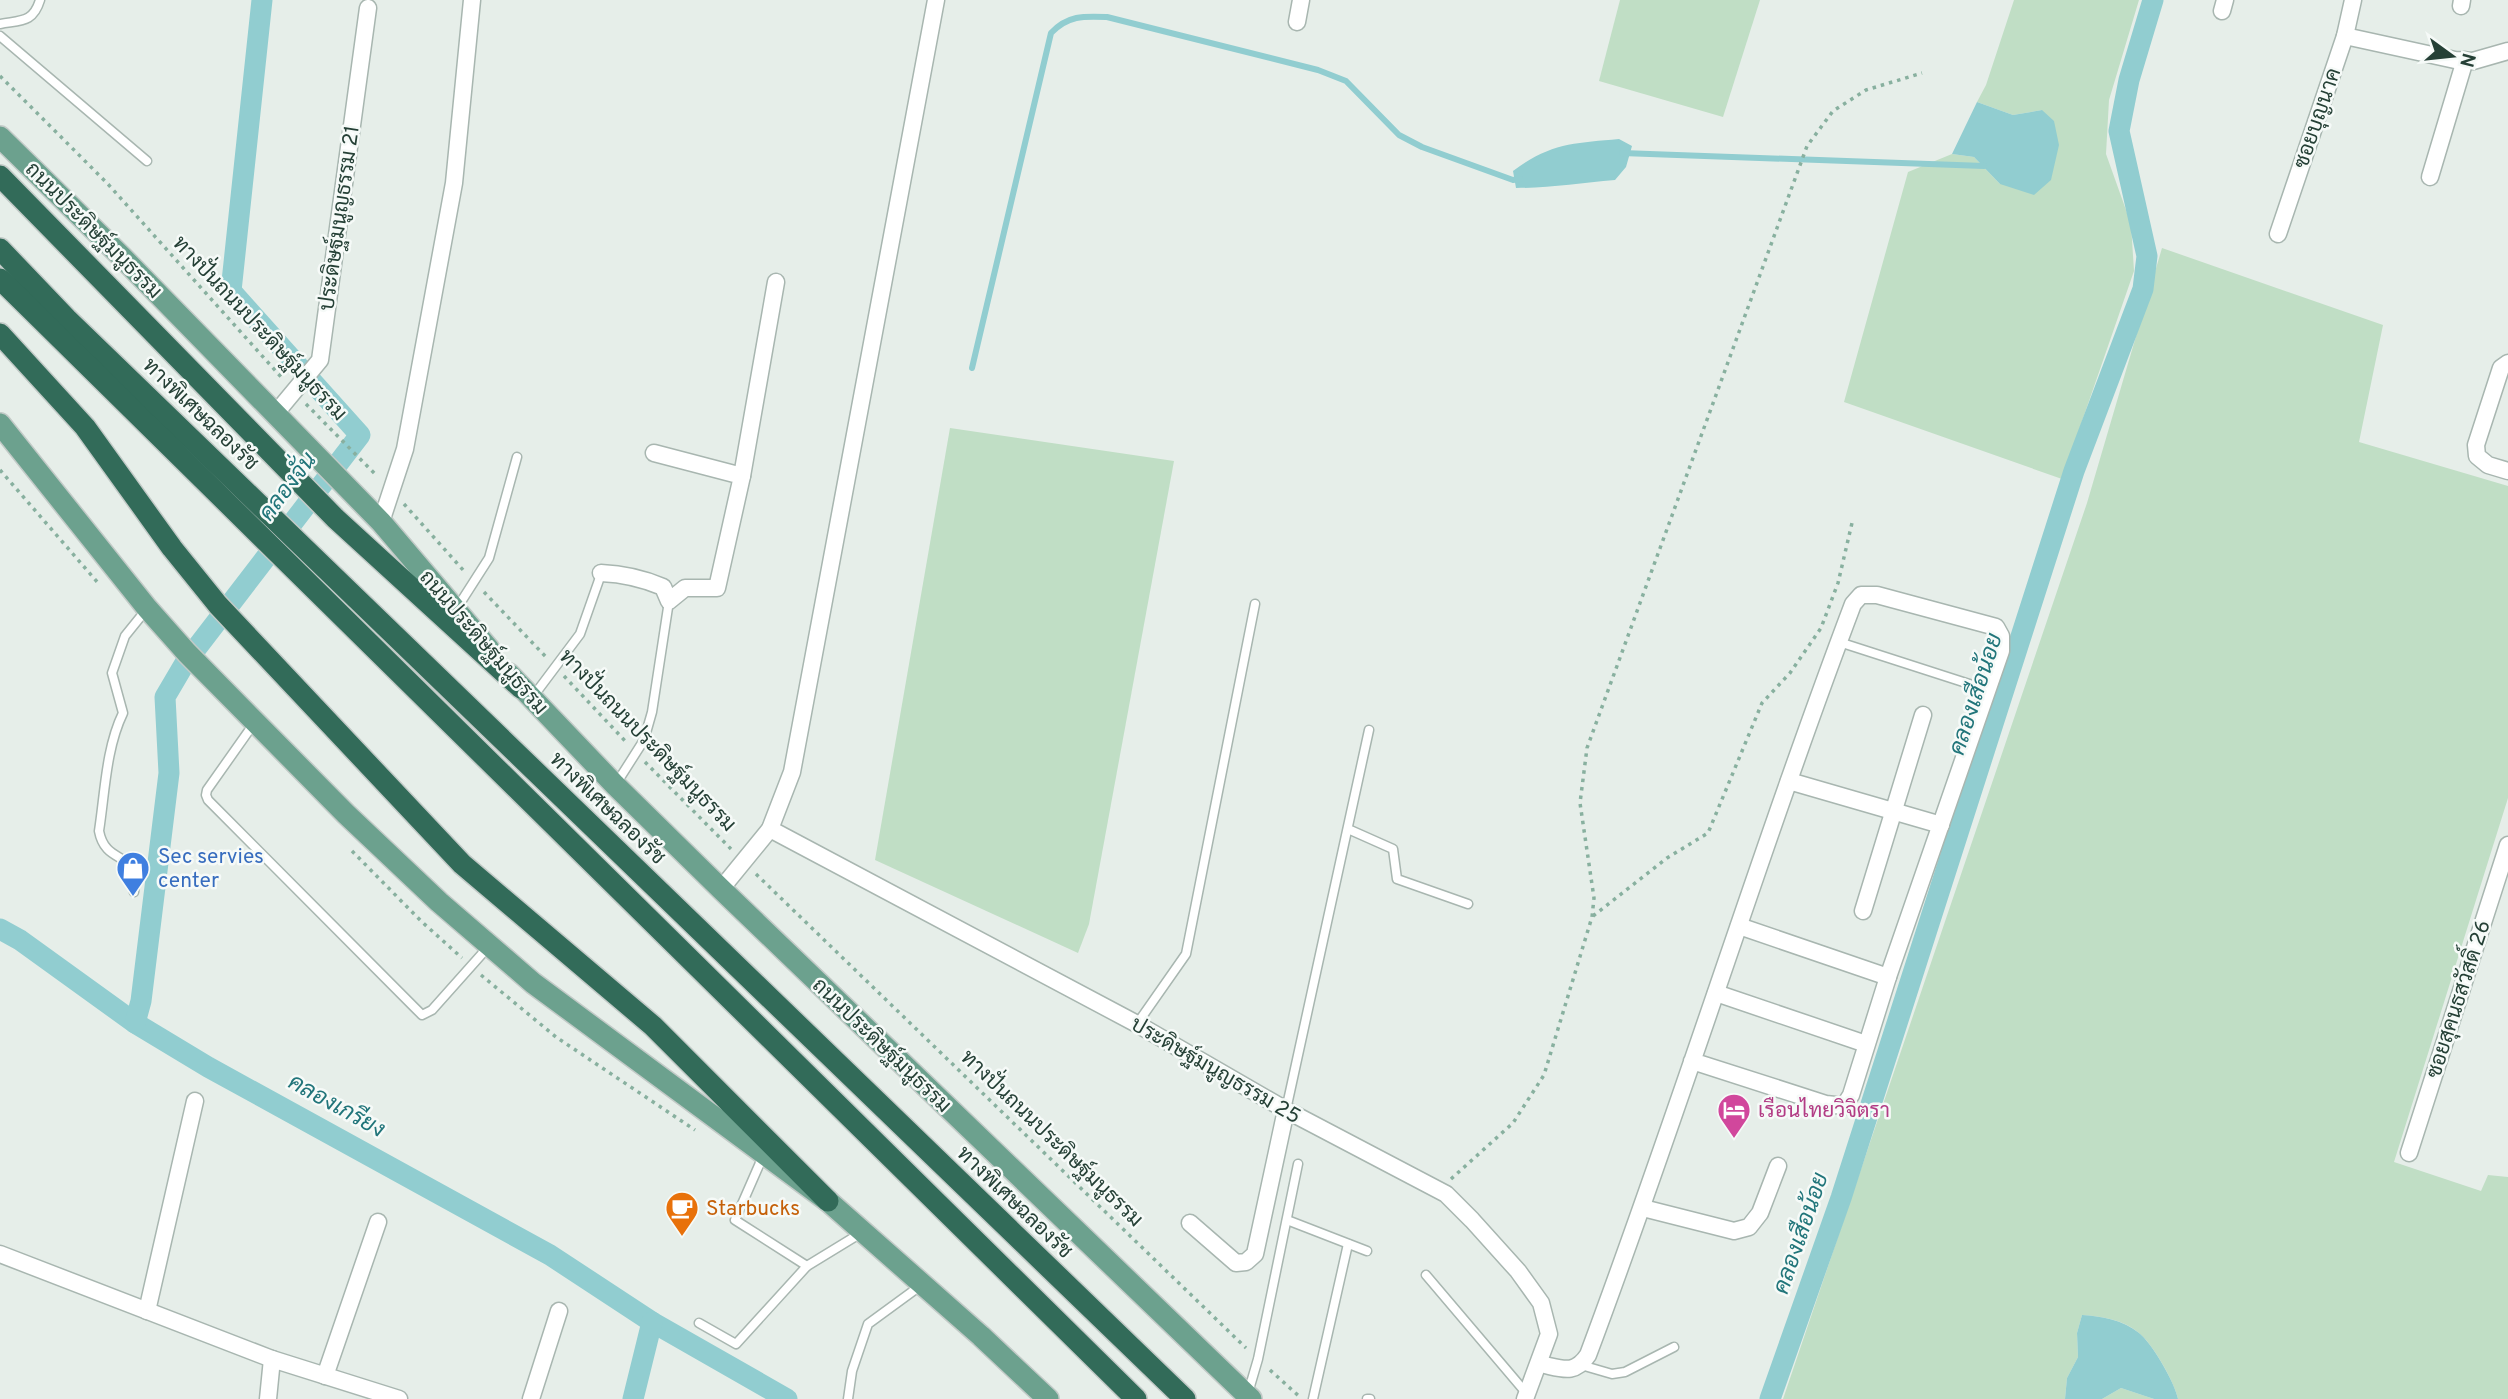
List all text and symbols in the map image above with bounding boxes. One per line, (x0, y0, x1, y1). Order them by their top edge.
north arrow (2417, 21, 2487, 91)
text: N (2453, 50, 2480, 70)
street label: ซอยบุญนาค (2289, 65, 2348, 172)
street label: ประดิษฐ์มนูญธรรม 21 (312, 123, 367, 313)
street label: ถนนประดิษฐ์มนูธรรม (19, 155, 169, 305)
street label: ทางปั่นถนนประดิษฐ์มนูธรรม (166, 226, 357, 427)
street label: ทางพิเศษฉลองรัช (136, 353, 264, 477)
water label: คลองจั่น (247, 442, 324, 528)
street label: ถนนประดิษฐ์มนูธรรม (413, 564, 555, 721)
water label: คลองเสือน้อย (1941, 629, 2011, 759)
street label: ทางปั่นถนนประดิษฐ์มนูธรรม (553, 639, 747, 838)
street label: ทางพิเศษฉลองรัช (543, 747, 671, 871)
place label: Sec servies center (158, 844, 264, 895)
shop icon: Sec servies center (114, 849, 152, 898)
street label: ซอยสุคนธสวัสดิ์ 26 (2413, 914, 2498, 1082)
street label: ถนนประดิษฐ์มนูธรรม (806, 971, 958, 1119)
street label: ประดิษฐ์มนูญธรรม 25 (1125, 1010, 1306, 1131)
street label: ทางปั่นถนนประดิษฐ์มนูธรรม (954, 1039, 1153, 1233)
water label: คลองเกรียง (282, 1066, 391, 1146)
hotel icon: เรือนไทยวิจิตรา (1715, 1091, 1753, 1140)
place label: เรือนไทยวิจิตรา (1758, 1096, 1890, 1125)
street label: ทางพิเศษฉลองรัช (950, 1141, 1078, 1265)
water label: คลองเสือน้อย (1765, 1168, 1837, 1298)
cafe icon: Starbucks (663, 1189, 701, 1238)
place label: Starbucks (706, 1196, 800, 1223)

